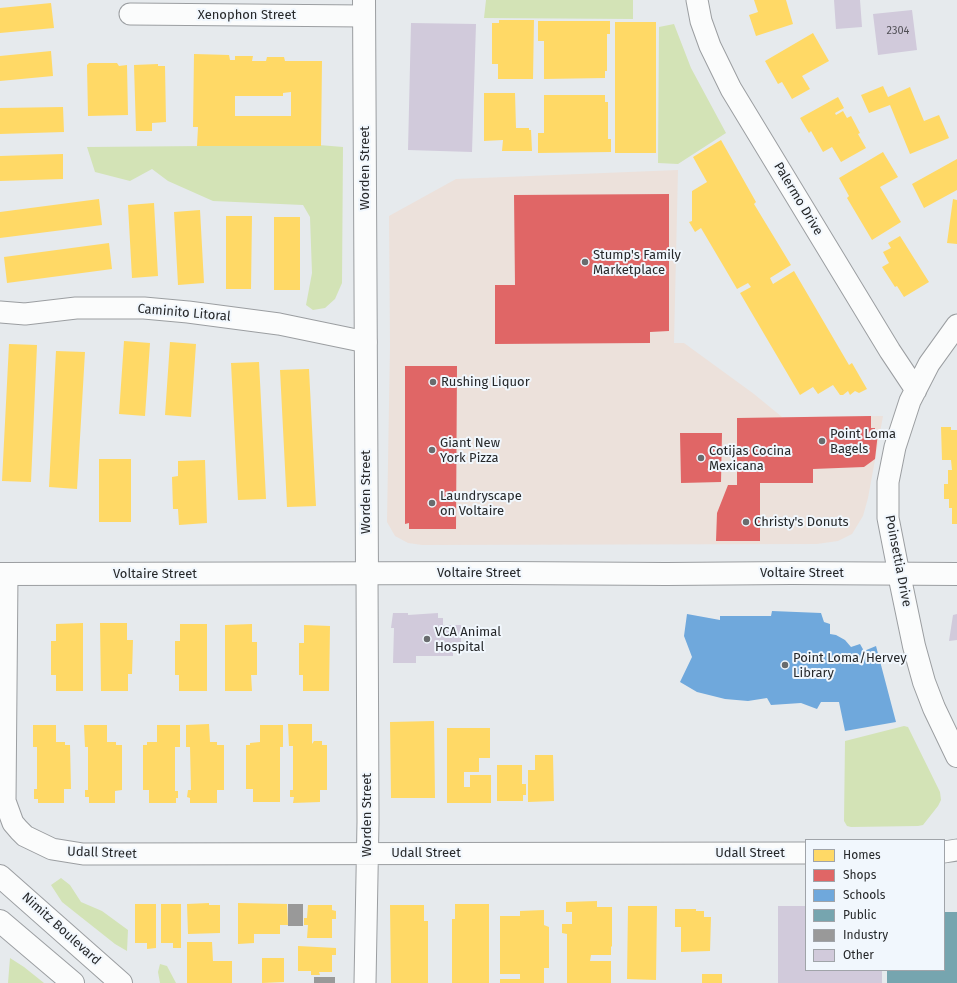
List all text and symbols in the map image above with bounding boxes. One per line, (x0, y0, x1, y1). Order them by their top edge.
street label: Xenophon Street (198, 7, 296, 23)
house number: 2304 (887, 24, 909, 38)
street label: Worden Street (357, 126, 373, 210)
street label: Palermo Drive (770, 160, 826, 238)
place label: Stump's Family Marketplace (593, 247, 681, 278)
marker: Stump's Family Marketplace (580, 257, 590, 267)
street label: Caminito Litoral (137, 301, 231, 325)
place label: Rushing Liquor (441, 374, 530, 390)
marker: Rushing Liquor (428, 377, 438, 387)
place label: Point Loma Bagels (830, 426, 896, 457)
place label: Giant New York Pizza (440, 435, 500, 466)
marker: Point Loma Bagels (817, 436, 827, 446)
place label: Cotijas Cocina Mexicana (709, 443, 791, 474)
marker: Giant New York Pizza (427, 445, 437, 455)
street label: Worden Street (358, 450, 374, 534)
marker: Cotijas Cocina Mexicana (696, 453, 706, 463)
place label: Laundryscape on Voltaire (440, 488, 522, 519)
marker: Laundryscape on Voltaire (427, 498, 437, 508)
place label: Christy's Donuts (754, 514, 849, 530)
street label: Poinsettia Drive (881, 514, 915, 608)
marker: Christy's Donuts (741, 517, 751, 527)
street label: Voltaire Street (437, 565, 521, 581)
street label: Voltaire Street (760, 565, 844, 581)
street label: Voltaire Street (113, 566, 197, 582)
place label: VCA Animal Hospital (435, 624, 501, 655)
marker: VCA Animal Hospital (422, 634, 432, 644)
place label: Point Loma/Hervey Library (793, 650, 907, 681)
marker: Point Loma/Hervey Library (780, 660, 790, 670)
street label: Worden Street (359, 773, 375, 857)
legend (805, 839, 945, 971)
street label: Udall Street (67, 844, 137, 862)
street label: Udall Street (391, 845, 461, 861)
street label: Udall Street (715, 845, 785, 861)
text: Homes (843, 848, 881, 862)
text: Shops (843, 868, 876, 882)
text: Schools (843, 888, 885, 902)
street label: Nimitz Boulevard (18, 890, 104, 968)
text: Public (843, 908, 876, 922)
text: Industry (843, 928, 888, 942)
text: Other (843, 948, 874, 962)

